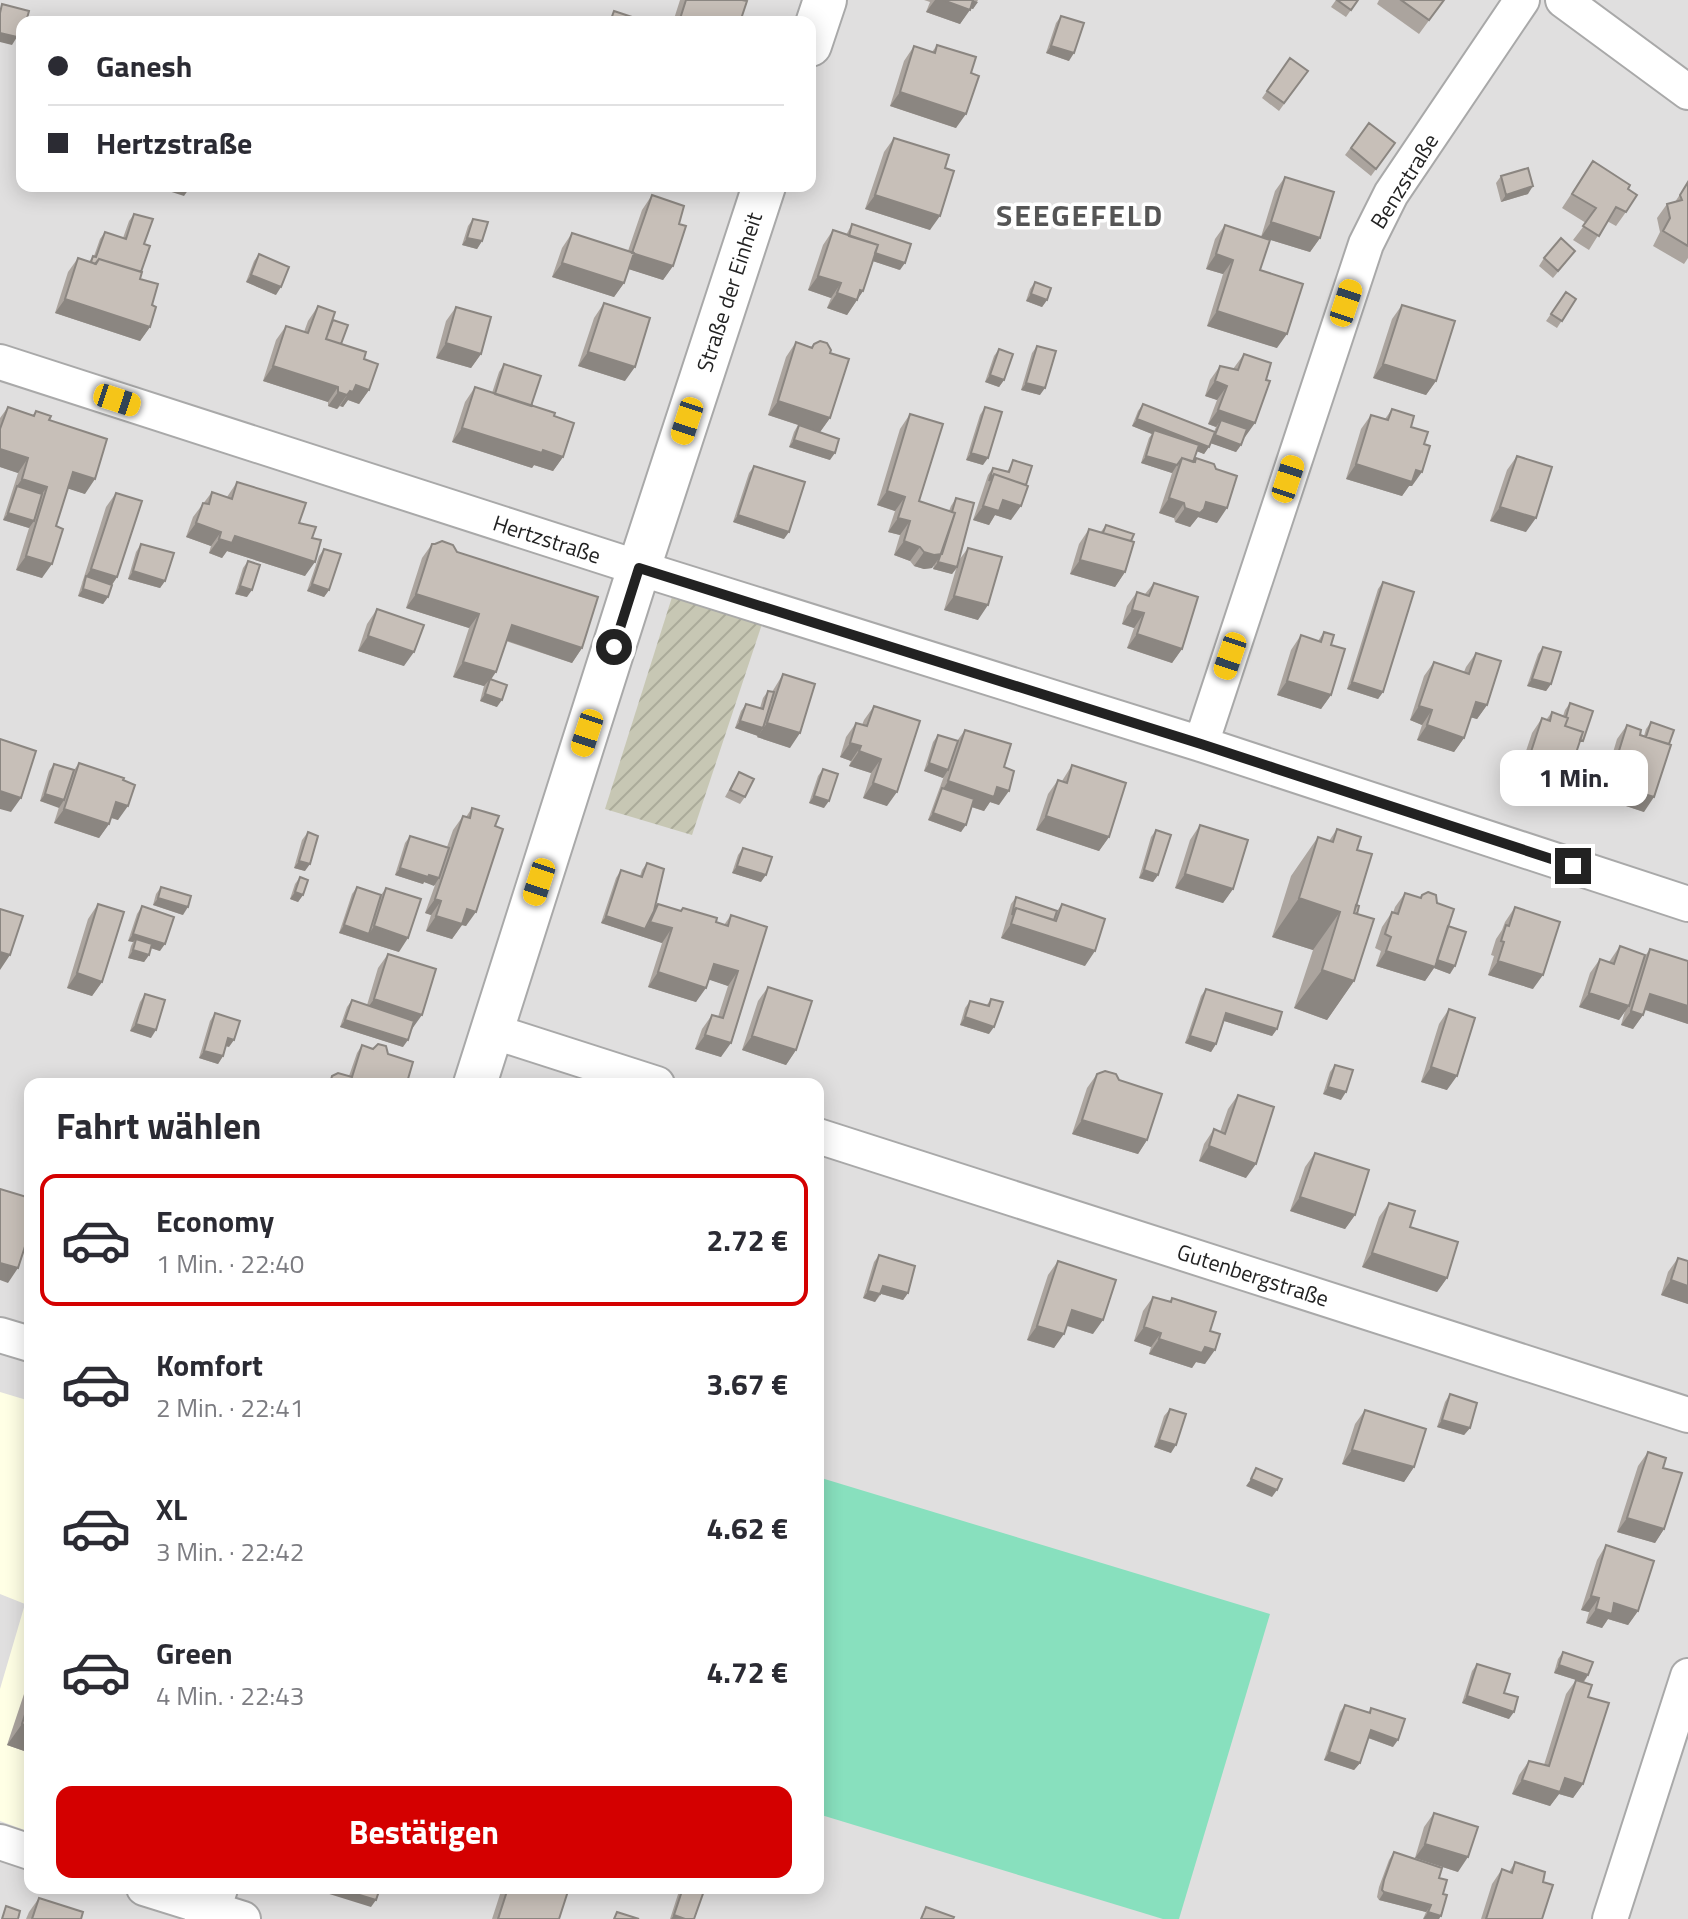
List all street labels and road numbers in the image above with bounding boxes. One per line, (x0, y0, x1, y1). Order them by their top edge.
street label: Benzstraße (1361, 127, 1447, 235)
street label: Straße der Einheit (687, 207, 771, 376)
street label: Hertzstraße (489, 506, 605, 572)
street label: Gutenbergstraße (1173, 1234, 1333, 1316)

